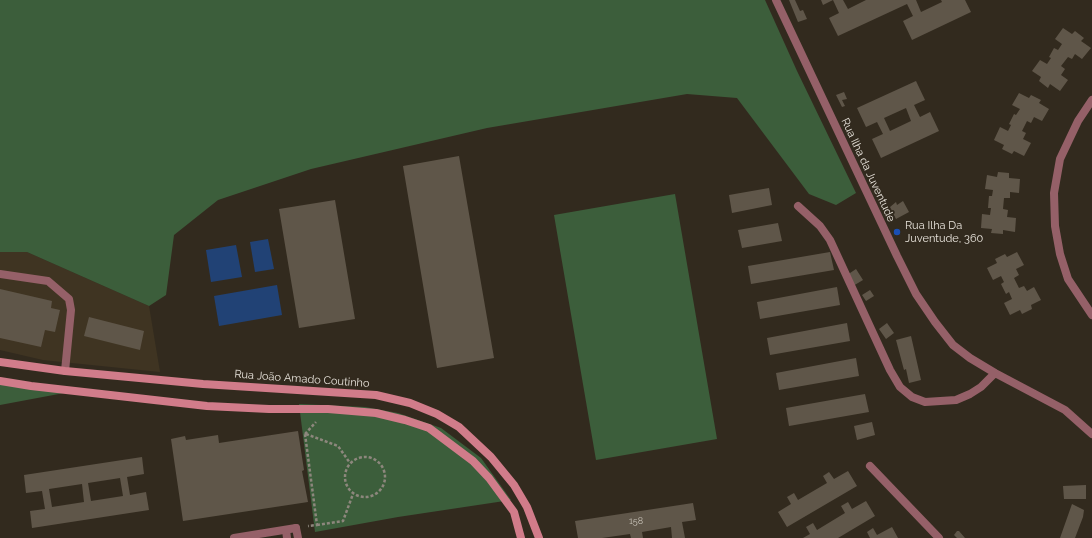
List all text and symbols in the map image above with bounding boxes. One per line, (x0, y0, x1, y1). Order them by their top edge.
street label: Rua Ilha da Juventude (838, 116, 898, 224)
place label: Rua Ilha Da Juventude, 360 (905, 219, 983, 245)
marker: Rua Ilha Da Juventude, 360 (892, 227, 902, 237)
street label: Rua João Amado Coutinho (234, 368, 370, 390)
house number: 158 (629, 516, 643, 526)

